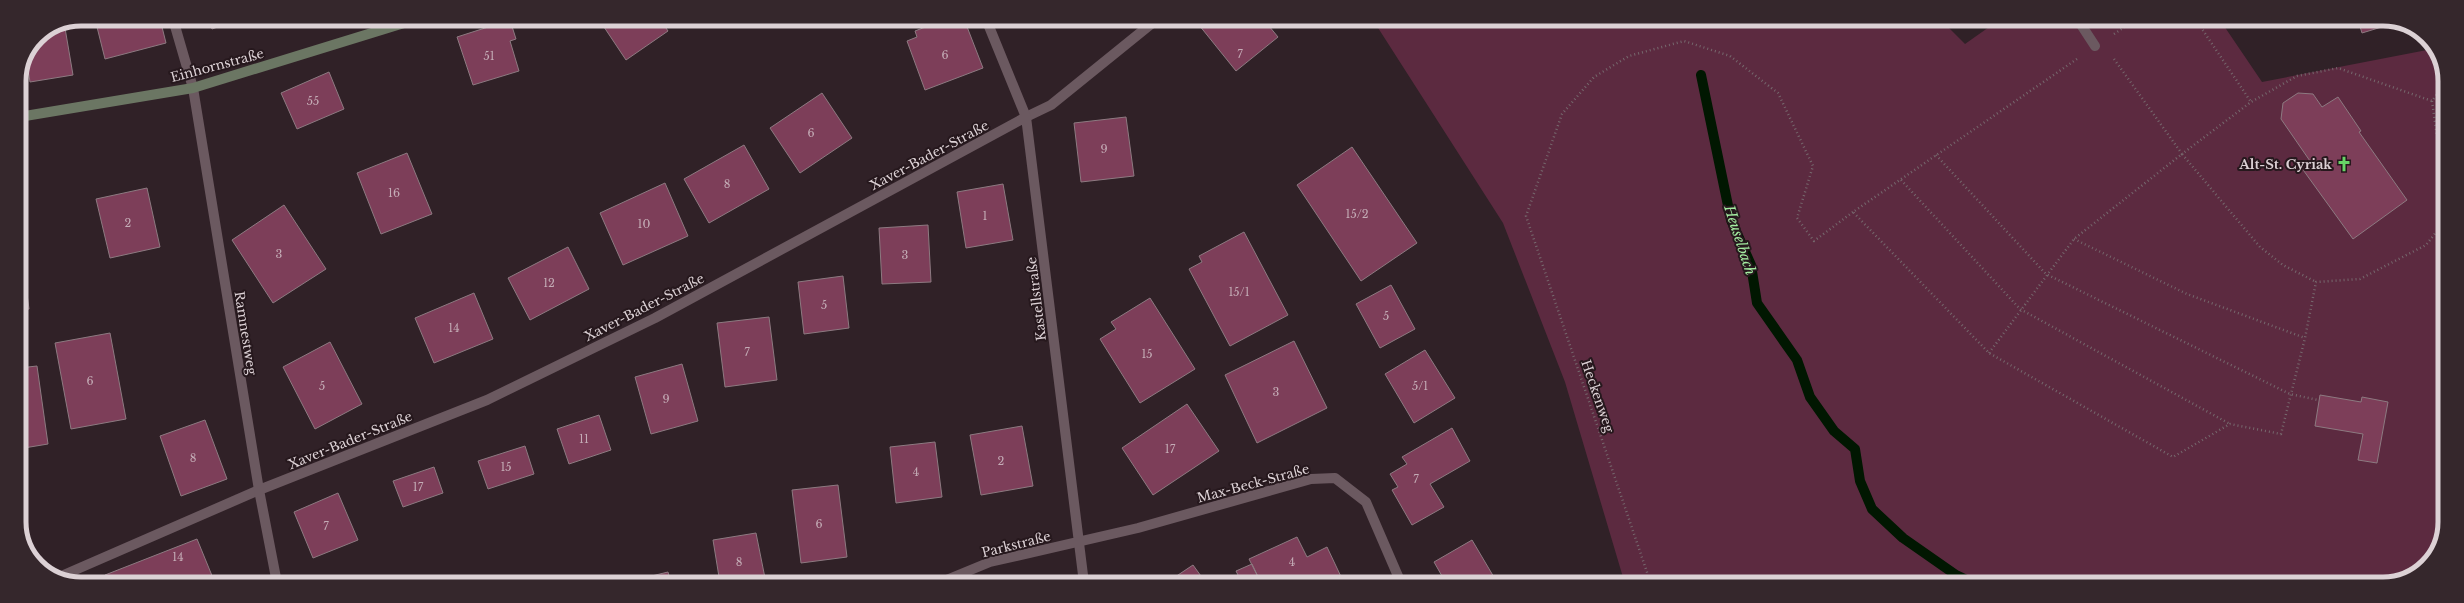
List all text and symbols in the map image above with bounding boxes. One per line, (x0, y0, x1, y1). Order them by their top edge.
street label: Einhornstraße (169, 45, 266, 86)
house number: 7 (1237, 47, 1243, 61)
house number: 6 (941, 48, 949, 62)
house number: 51 (483, 49, 495, 63)
house number: 55 (307, 94, 319, 108)
street label: Xaver-Bader-Straße (867, 117, 992, 194)
house number: 6 (807, 126, 815, 140)
house number: 9 (1100, 142, 1108, 156)
church icon: Alt-St. Cyriak (2335, 155, 2353, 173)
place label: Alt-St. Cyriak (2238, 156, 2332, 173)
house number: 8 (724, 177, 730, 191)
house number: 16 (388, 186, 400, 200)
water label: Heuselbach (1720, 202, 1760, 277)
house number: 15/2 (1346, 207, 1369, 221)
house number: 1 (983, 209, 988, 223)
house number: 2 (125, 216, 132, 230)
house number: 10 (638, 217, 651, 231)
house number: 3 (276, 247, 283, 261)
house number: 3 (902, 248, 909, 262)
street label: Kastellstraße (1023, 256, 1050, 342)
street label: Xaver-Bader-Straße (581, 270, 707, 345)
house number: 12 (543, 276, 555, 290)
house number: 15/1 (1228, 285, 1250, 299)
street label: Ramnestweg (230, 290, 261, 376)
house number: 5 (821, 298, 827, 312)
house number: 5 (1383, 309, 1389, 323)
house number: 14 (448, 321, 460, 335)
house number: 7 (744, 345, 750, 359)
house number: 15 (1141, 347, 1153, 361)
street label: Heckenweg (1577, 358, 1618, 435)
house number: 6 (86, 374, 94, 388)
house number: 5 (319, 379, 325, 393)
house number: 5/1 (1412, 379, 1428, 393)
house number: 3 (1273, 385, 1280, 399)
house number: 9 (662, 392, 670, 406)
street label: Xaver-Bader-Straße (286, 408, 415, 473)
house number: 11 (579, 432, 589, 446)
house number: 17 (1165, 442, 1176, 456)
house number: 8 (190, 451, 196, 465)
house number: 2 (998, 454, 1005, 468)
house number: 15 (500, 460, 512, 474)
street label: Max-Beck-Straße (1195, 460, 1311, 507)
house number: 4 (913, 465, 919, 479)
house number: 7 (1413, 472, 1419, 486)
house number: 17 (413, 480, 424, 494)
house number: 6 (815, 517, 823, 531)
house number: 7 (323, 519, 329, 533)
street label: Parkstraße (980, 528, 1052, 561)
house number: 14 (172, 550, 184, 564)
house number: 8 (736, 555, 742, 569)
house number: 4 (1289, 555, 1295, 569)

